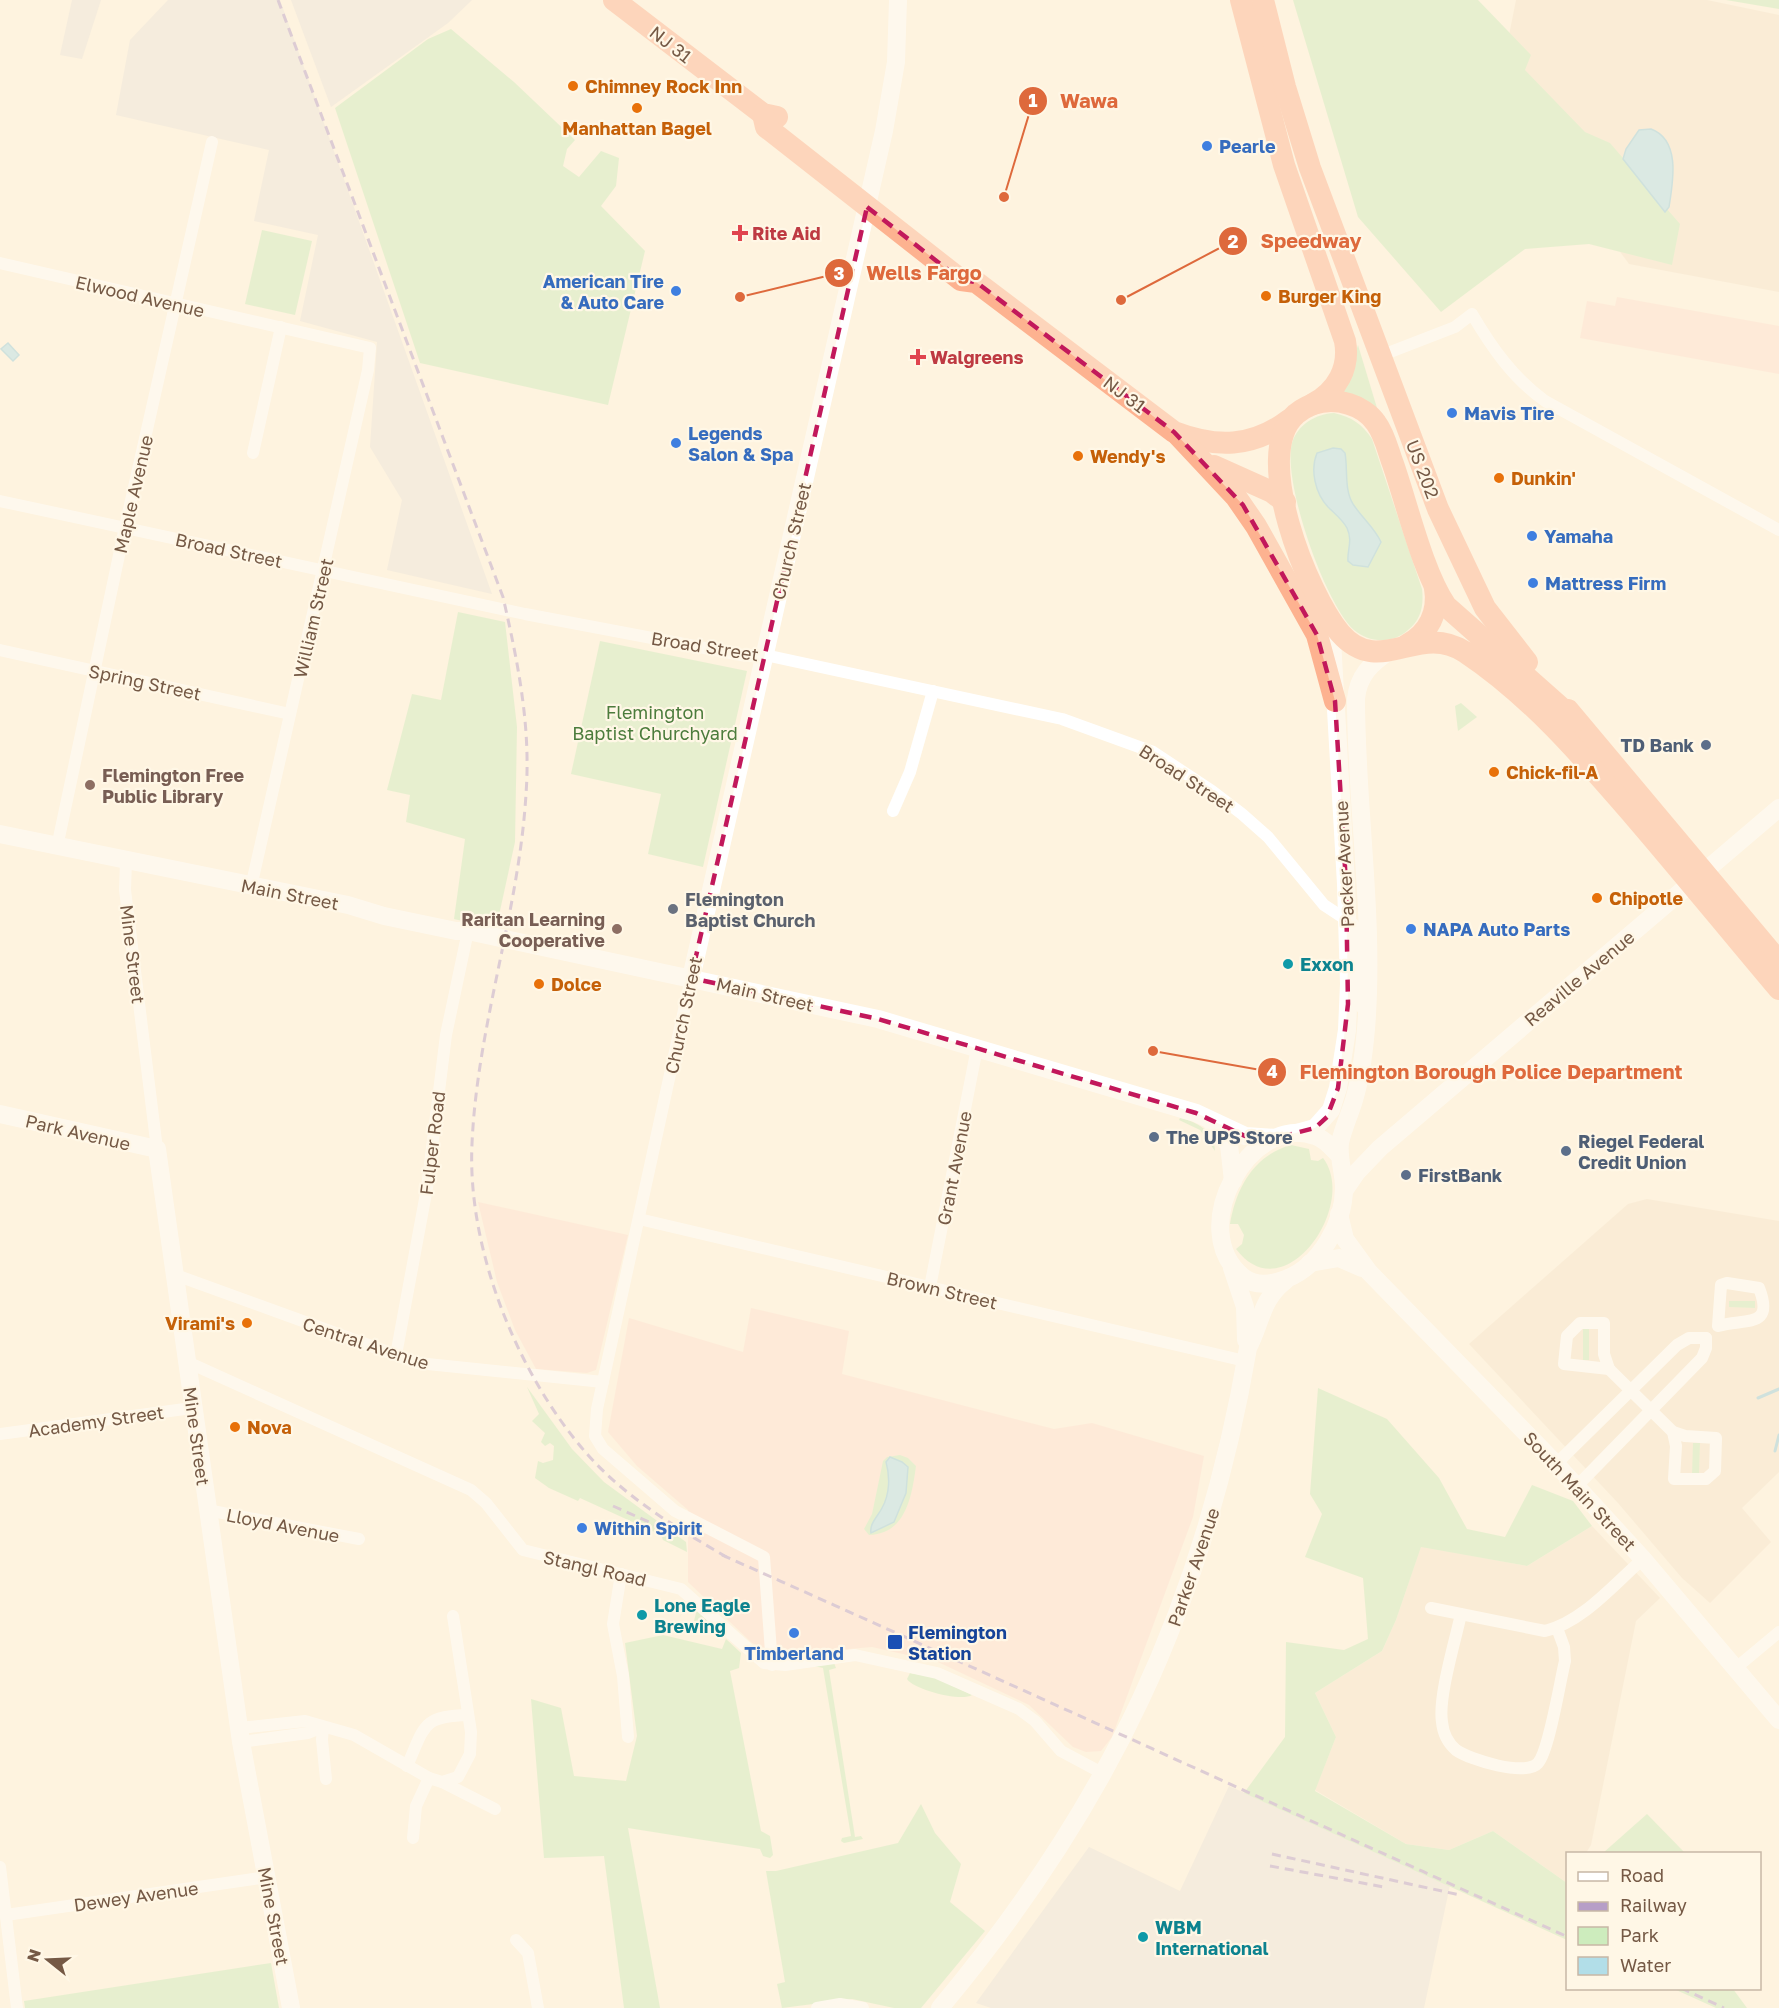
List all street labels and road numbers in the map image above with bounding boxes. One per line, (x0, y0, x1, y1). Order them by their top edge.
street label: NJ 31 (646, 21, 697, 67)
street label: Elwood Avenue (73, 270, 207, 322)
street label: NJ 31 (1099, 371, 1151, 417)
street label: Maple Avenue (109, 433, 157, 555)
street label: US 202 (1402, 436, 1444, 502)
street label: Church Street (767, 480, 815, 602)
street label: Broad Street (174, 528, 284, 572)
street label: William Street (289, 556, 337, 680)
street label: Broad Street (650, 627, 760, 665)
street label: Spring Street (87, 659, 203, 705)
street label: Broad Street (1135, 739, 1239, 817)
street label: Packer Avenue (1330, 800, 1358, 928)
street label: Main Street (239, 874, 341, 914)
street label: Mine Street (116, 903, 150, 1005)
street label: Reaville Avenue (1519, 926, 1639, 1030)
street label: Church Street (660, 954, 706, 1076)
street label: Main Street (714, 972, 816, 1016)
street label: Fulper Road (415, 1090, 449, 1196)
street label: Park Avenue (23, 1109, 133, 1155)
street label: Grant Avenue (932, 1109, 976, 1227)
street label: Brown Street (884, 1267, 1000, 1313)
street label: Central Avenue (300, 1312, 432, 1374)
street label: Mine Street (179, 1385, 215, 1487)
street label: Academy Street (27, 1401, 165, 1441)
street label: South Main Street (1519, 1427, 1641, 1555)
street label: Lloyd Avenue (224, 1503, 342, 1547)
street label: Parker Avenue (1162, 1505, 1224, 1629)
street label: Stangl Road (541, 1545, 649, 1591)
street label: Mine Street (254, 1865, 294, 1967)
street label: Dewey Avenue (72, 1876, 200, 1916)

